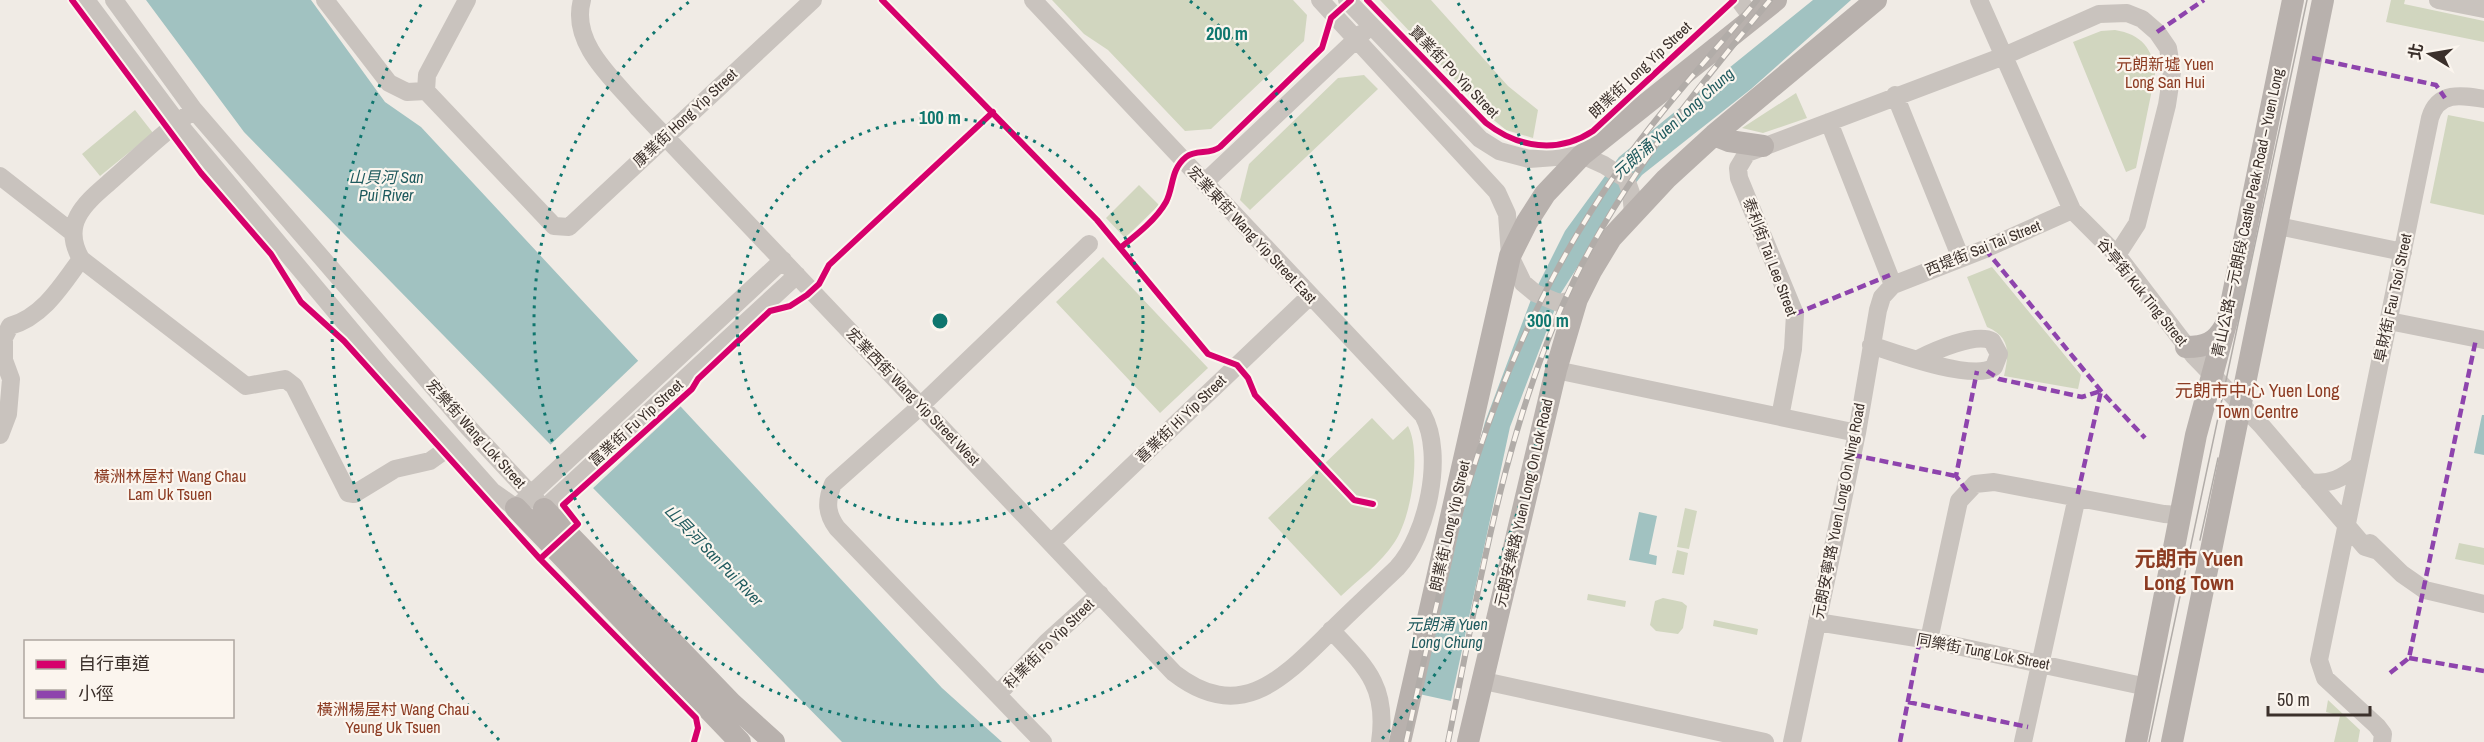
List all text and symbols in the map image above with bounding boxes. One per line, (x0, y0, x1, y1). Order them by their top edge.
street label: 朗業街 Long Yip Street (1584, 16, 1696, 123)
text: 200 m (1206, 21, 1248, 46)
street label: 寶業街 Po Yip Street (1405, 21, 1504, 123)
north arrow (2400, 24, 2460, 84)
text: 北 (2403, 41, 2428, 61)
district label: 元朗新墟 Yuen Long San Hui (2116, 53, 2214, 93)
water label: 元朗涌 Yuen Long Chung (1607, 62, 1739, 184)
street label: 康業街 Hong Yip Street (628, 63, 742, 171)
street label: 青山公路－元朗段 Castle Peak Road – Yuen Long (2207, 66, 2288, 359)
text: 100 m (919, 105, 961, 130)
street label: 宏業東街 Wang Yip Street East (1183, 161, 1322, 308)
water label: 山貝河 San Pui River (349, 166, 424, 206)
street label: 泰利街 Tai Lee Street (1738, 195, 1803, 320)
street label: 西堤街 Sai Tai Street (1922, 215, 2044, 280)
street label: 阜財街 Fau Tsoi Street (2369, 231, 2417, 364)
street label: 谷亭街 Kuk Ting Street (2092, 233, 2193, 351)
text: 300 m (1527, 308, 1569, 333)
centre of rings (930, 311, 950, 331)
street label: 宏業西街 Wang Yip Street West (842, 323, 985, 470)
street label: 喜業街 Hi Yip Street (1131, 370, 1231, 467)
street label: 富業街 Fu Yip Street (584, 374, 688, 471)
street label: 宏樂街 Wang Lok Street (422, 375, 531, 493)
district label: 元朗市中心 Yuen Long Town Centre (2175, 378, 2340, 424)
street label: 元朗安樂路 Yuen Long On Lok Road (1489, 397, 1558, 609)
street label: 元朗安寧路 Yuen Long On Ning Road (1807, 401, 1870, 621)
street label: 朗業街 Long Yip Street (1424, 458, 1475, 593)
district label: 橫洲林屋村 Wang Chau Lam Uk Tsuen (94, 465, 246, 505)
water label: 山貝河 San Pui River (660, 499, 769, 611)
district label: 元朗市 Yuen Long Town (2135, 544, 2243, 597)
street label: 科業街 Fo Yip Street (999, 594, 1099, 693)
water label: 元朗涌 Yuen Long Chung (1406, 613, 1488, 653)
street label: 同樂街 Tung Lok Street (1915, 628, 2052, 675)
legend (24, 640, 234, 718)
text: 自行車道 (78, 651, 150, 676)
scale bar (2268, 679, 2370, 717)
text: 小徑 (78, 681, 114, 706)
text: 50 m (2277, 687, 2310, 712)
district label: 橫洲楊屋村 Wang Chau Yeung Uk Tsuen (317, 698, 469, 738)

